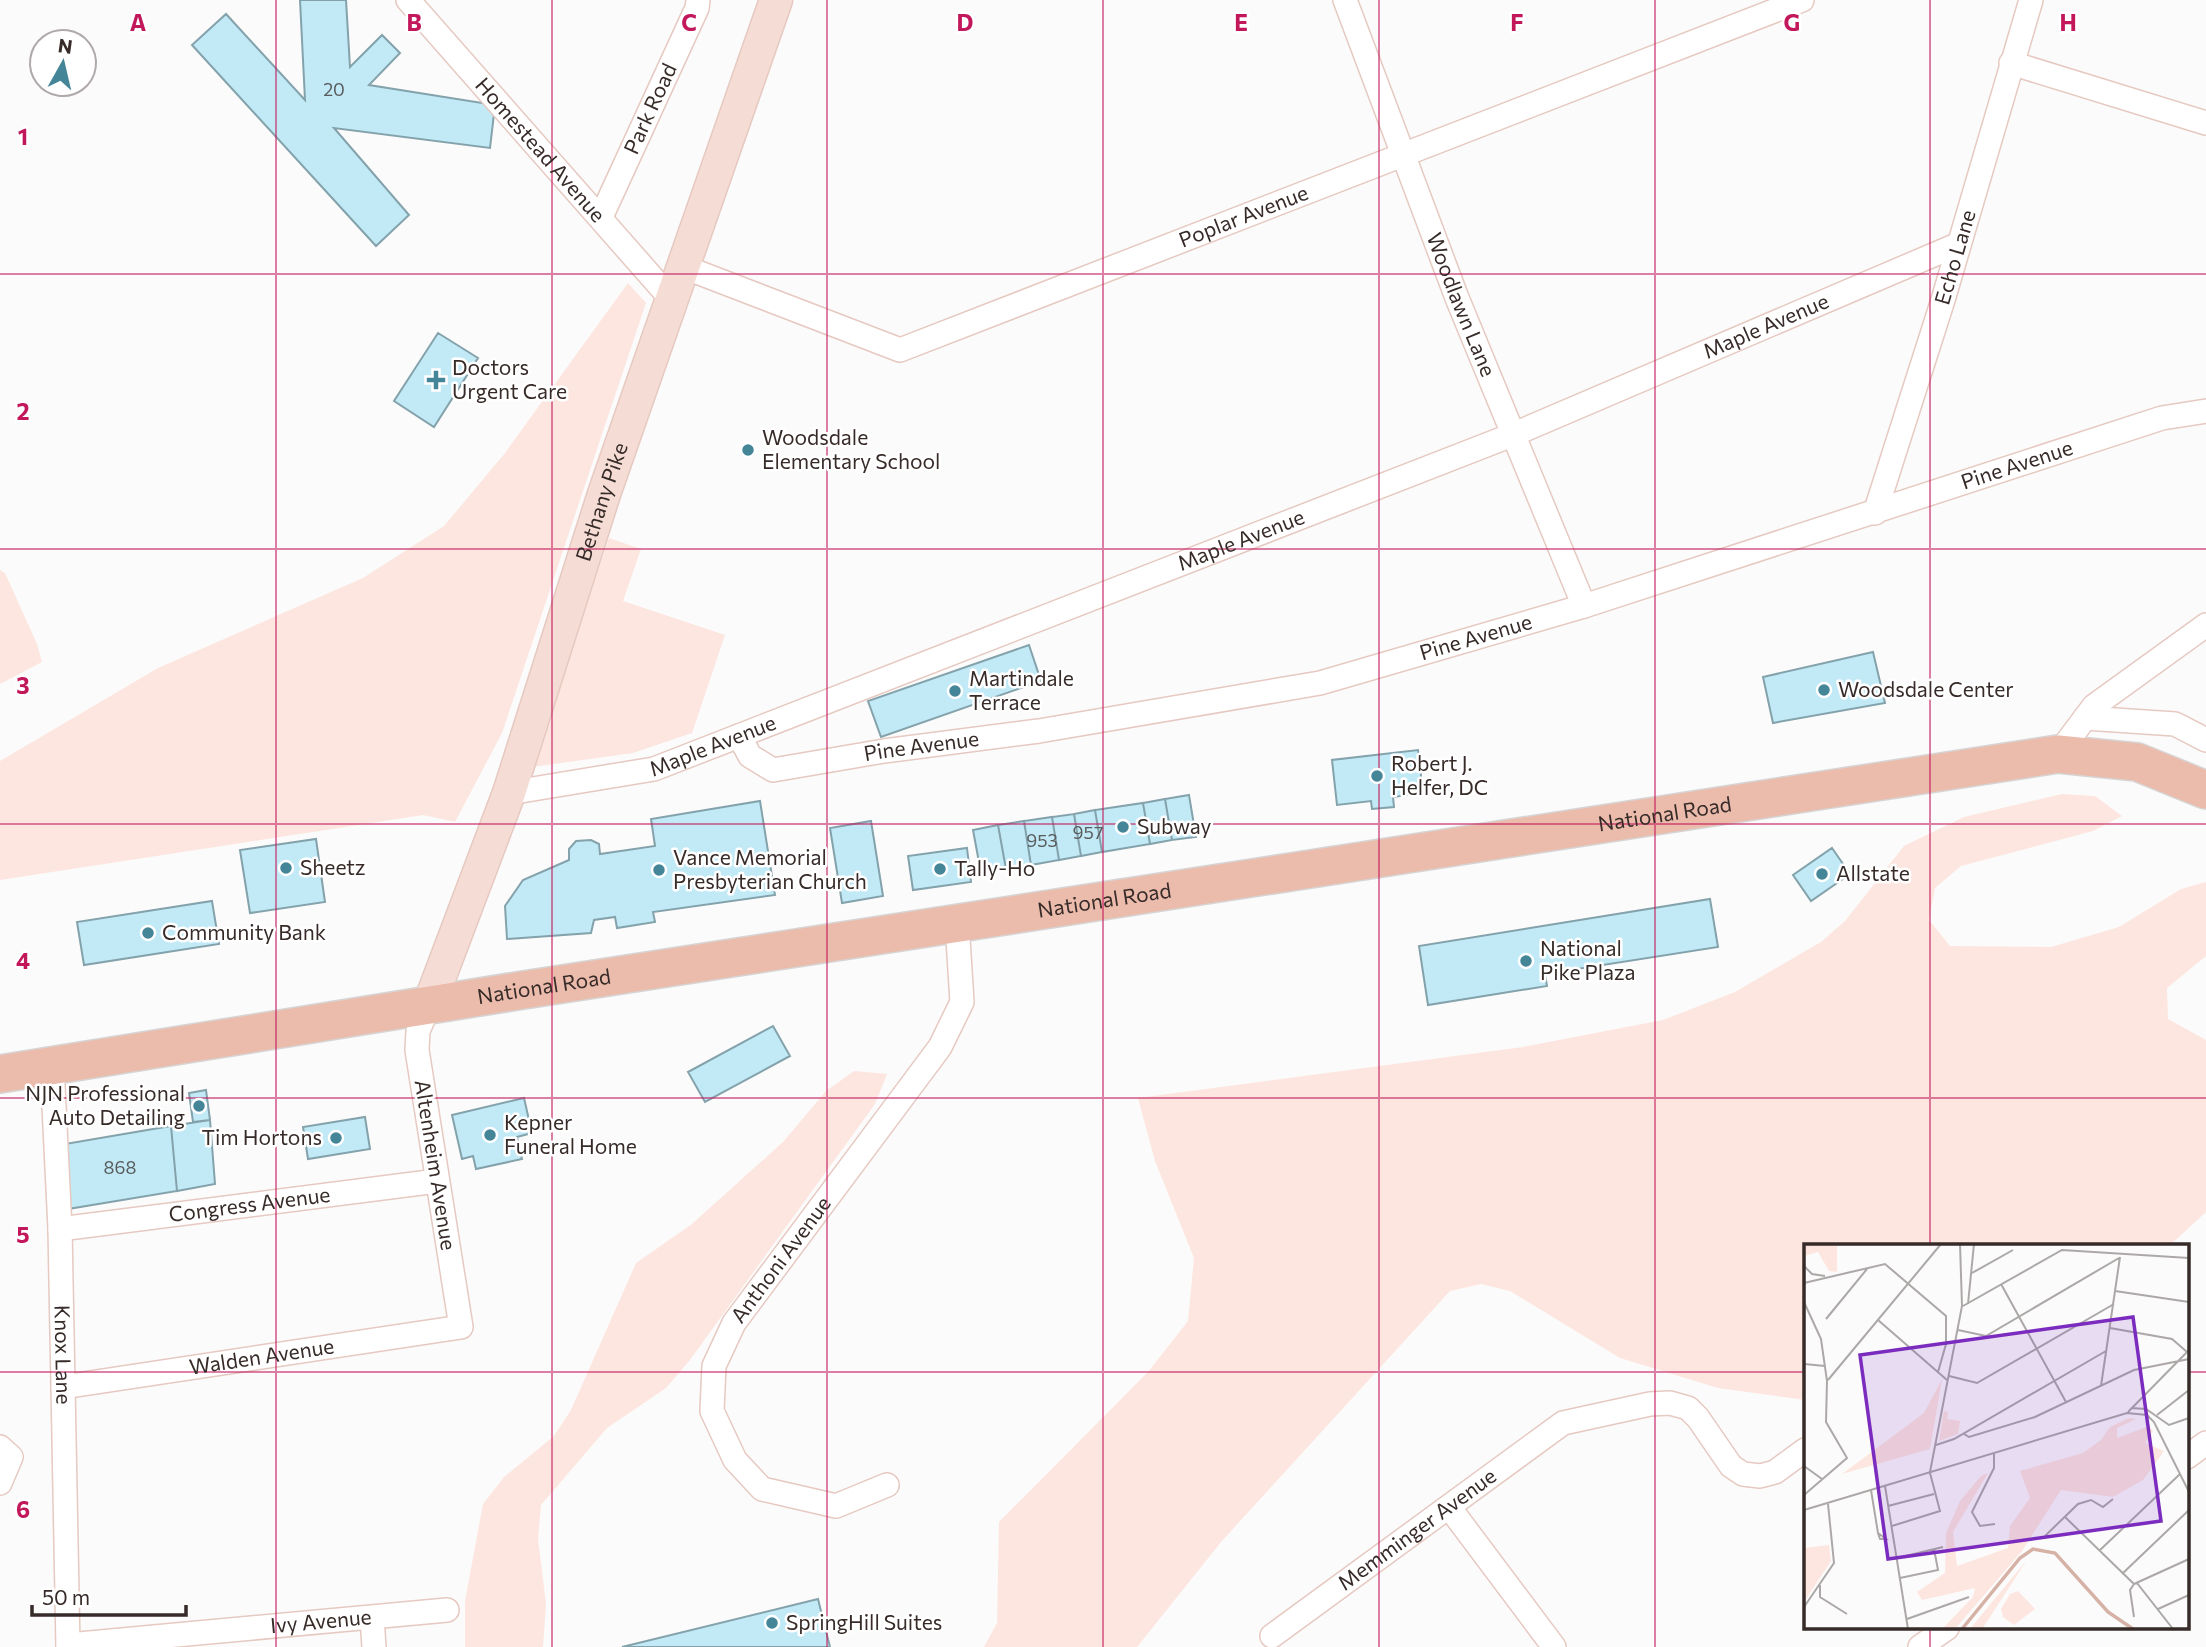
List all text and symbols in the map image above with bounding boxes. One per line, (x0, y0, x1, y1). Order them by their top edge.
text: A (130, 8, 147, 36)
text: B (406, 8, 422, 36)
text: C (681, 8, 697, 36)
text: D (957, 8, 974, 36)
text: E (1234, 8, 1248, 36)
text: F (1510, 8, 1524, 36)
text: G (1784, 8, 1800, 36)
text: H (2059, 8, 2077, 36)
north arrow (28, 28, 98, 98)
text: N (57, 33, 74, 58)
street label: Park Road (618, 59, 681, 158)
street label: Homestead Avenue (471, 72, 611, 226)
house number: 20 (323, 78, 345, 100)
text: 1 (18, 122, 28, 150)
street label: Poplar Avenue (1175, 179, 1311, 252)
street label: Echo Lane (1928, 207, 1980, 307)
street label: Woodlawn Lane (1423, 229, 1502, 380)
street label: Maple Avenue (1699, 287, 1832, 363)
place label: Doctors Urgent Care (452, 354, 567, 403)
marker: Doctors Urgent Care (426, 370, 446, 390)
text: 2 (16, 397, 30, 425)
place label: Woodsdale Elementary School (762, 424, 940, 473)
street label: Pine Avenue (1958, 434, 2075, 494)
street label: Bethany Pike (569, 439, 632, 564)
marker: Woodsdale Elementary School (740, 442, 756, 458)
street label: Maple Avenue (1174, 503, 1307, 575)
street label: Pine Avenue (1416, 608, 1534, 664)
place label: Martindale Terrace (969, 665, 1074, 714)
text: 3 (16, 671, 30, 699)
place label: Woodsdale Center (1838, 676, 2014, 701)
marker: Woodsdale Center (1816, 682, 1832, 698)
marker: Martindale Terrace (947, 683, 963, 699)
street label: Maple Avenue (645, 709, 779, 781)
street label: Pine Avenue (862, 725, 980, 765)
place label: Robert J. Helfer, DC (1391, 750, 1488, 799)
marker: Robert J. Helfer, DC (1369, 768, 1385, 784)
street label: National Road (1596, 790, 1733, 836)
place label: Subway (1137, 813, 1212, 838)
marker: Subway (1115, 819, 1131, 835)
house number: 957 (1073, 821, 1103, 843)
house number: 953 (1026, 829, 1058, 851)
place label: Vance Memorial Presbyterian Church (673, 844, 867, 893)
place label: Sheetz (300, 854, 365, 879)
place label: Tally-Ho (954, 855, 1035, 880)
marker: Sheetz (278, 860, 294, 876)
place label: Allstate (1836, 860, 1910, 885)
marker: Tally-Ho (932, 861, 948, 877)
marker: Vance Memorial Presbyterian Church (651, 862, 667, 878)
marker: Allstate (1814, 866, 1830, 882)
street label: National Road (1036, 877, 1173, 922)
place label: Community Bank (162, 919, 326, 944)
marker: Community Bank (140, 925, 156, 941)
place label: National Pike Plaza (1540, 935, 1636, 984)
text: 4 (16, 946, 30, 974)
marker: National Pike Plaza (1518, 953, 1534, 969)
street label: National Road (475, 963, 612, 1008)
street label: Altenheim Avenue (411, 1078, 462, 1252)
place label: NJN Professional Auto Detailing (25, 1080, 185, 1129)
marker: NJN Professional Auto Detailing (191, 1098, 207, 1114)
place label: Kepner Funeral Home (504, 1109, 637, 1158)
place label: Tim Hortons (202, 1124, 322, 1149)
marker: Kepner Funeral Home (482, 1127, 498, 1143)
marker: Tim Hortons (328, 1130, 344, 1146)
house number: 868 (104, 1156, 136, 1178)
street label: Congress Avenue (167, 1181, 332, 1226)
street label: Anthoni Avenue (725, 1191, 835, 1327)
text: 5 (16, 1220, 30, 1248)
inset map (1804, 1244, 2188, 1630)
street label: Knox Lane (50, 1305, 77, 1405)
street label: Walden Avenue (187, 1332, 336, 1379)
street label: Memminger Avenue (1332, 1462, 1500, 1595)
text: 6 (16, 1495, 30, 1523)
scale bar (32, 1574, 186, 1618)
text: 50 m (42, 1584, 90, 1609)
street label: Ivy Avenue (269, 1603, 373, 1637)
place label: SpringHill Suites (786, 1609, 942, 1634)
marker: SpringHill Suites (764, 1615, 780, 1631)

